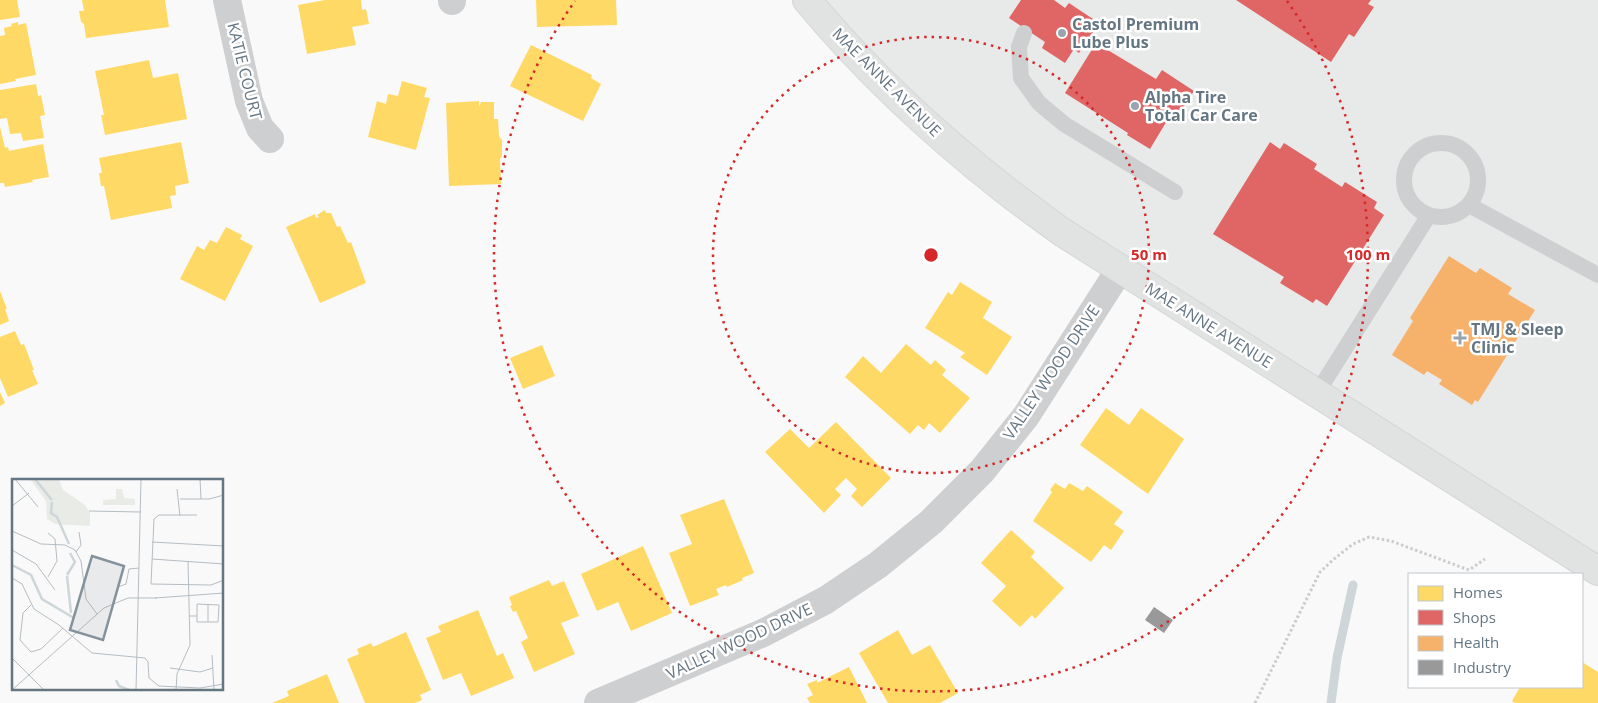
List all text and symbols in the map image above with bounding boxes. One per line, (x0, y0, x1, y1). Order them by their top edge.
place label: Castol Premium Lube Plus (1072, 13, 1199, 53)
street label: KATIE COURT (222, 20, 268, 122)
street label: MAE ANNE AVENUE (828, 23, 946, 141)
marker: Castol Premium Lube Plus (1056, 27, 1068, 39)
place label: Alpha Tire Total Car Care (1145, 86, 1258, 126)
marker: Alpha Tire Total Car Care (1129, 100, 1141, 112)
text: 50 m (1131, 244, 1167, 264)
text: 100 m (1346, 244, 1390, 264)
centre of rings (922, 246, 940, 264)
street label: MAE ANNE AVENUE (1141, 277, 1277, 373)
street label: VALLEY WOOD DRIVE (998, 300, 1104, 444)
place label: TMJ & Sleep Clinic (1471, 318, 1564, 358)
marker: TMJ & Sleep Clinic (1453, 331, 1467, 345)
inset map (12, 479, 224, 690)
legend (1408, 573, 1583, 688)
text: Homes (1453, 582, 1503, 602)
street label: VALLEY WOOD DRIVE (663, 598, 815, 684)
text: Shops (1453, 607, 1496, 627)
text: Health (1453, 632, 1499, 652)
text: Industry (1453, 657, 1511, 677)

